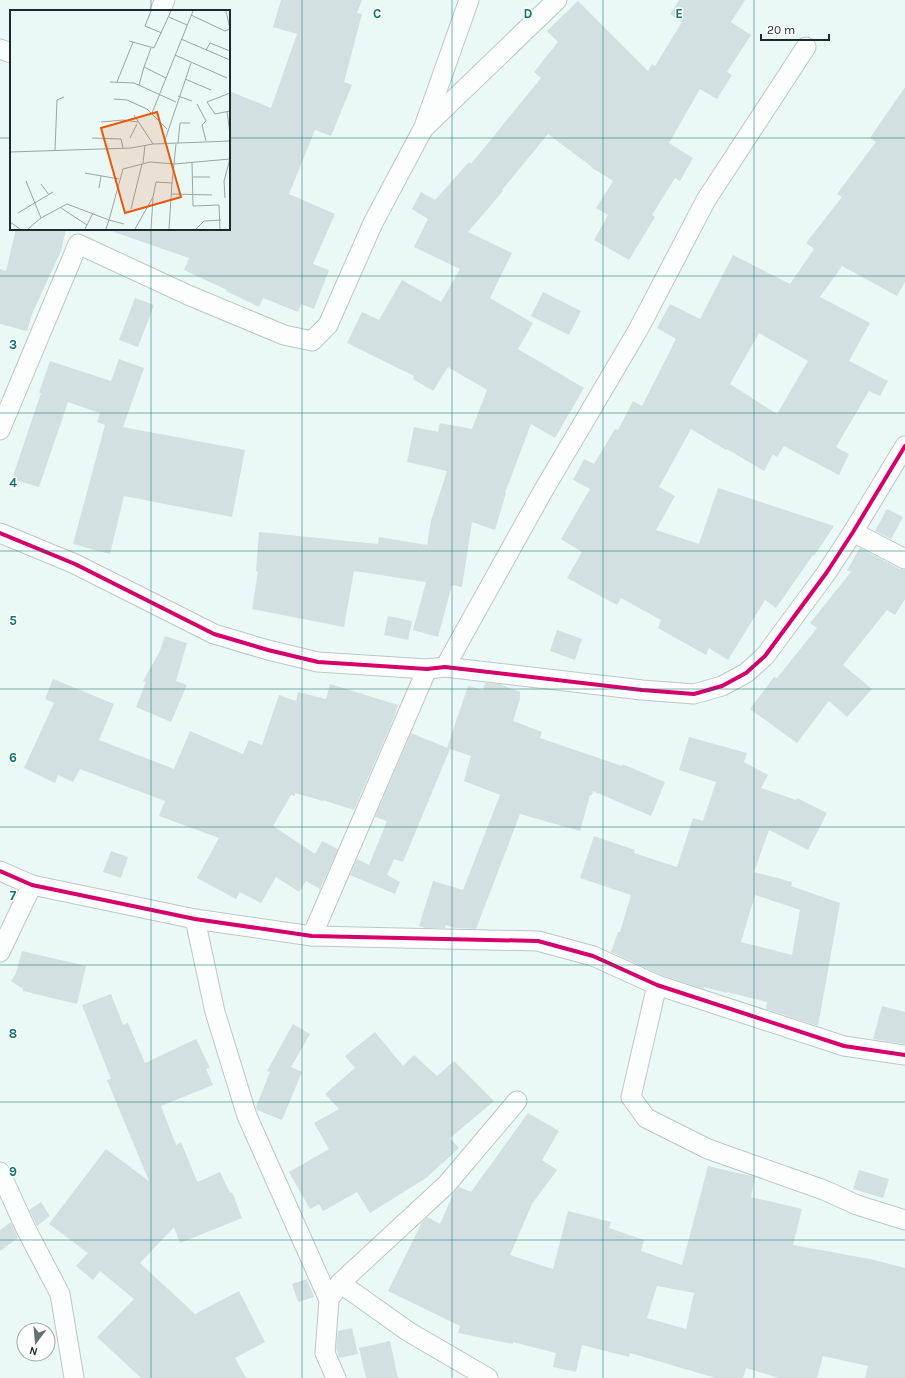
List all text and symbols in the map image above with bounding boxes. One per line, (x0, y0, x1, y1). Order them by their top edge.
text: C (373, 6, 381, 21)
text: D (524, 6, 533, 21)
text: E (675, 6, 683, 21)
inset map (10, 10, 230, 230)
scale bar (761, 16, 829, 42)
text: 20 m (767, 23, 795, 37)
text: 3 (9, 337, 17, 352)
text: 4 (9, 475, 17, 490)
text: 5 (9, 613, 17, 628)
text: 6 (9, 750, 17, 765)
text: 7 (10, 888, 17, 903)
text: 8 (9, 1026, 17, 1041)
text: 9 (9, 1164, 17, 1179)
north arrow (16, 1322, 56, 1362)
text: N (28, 1344, 39, 1358)

